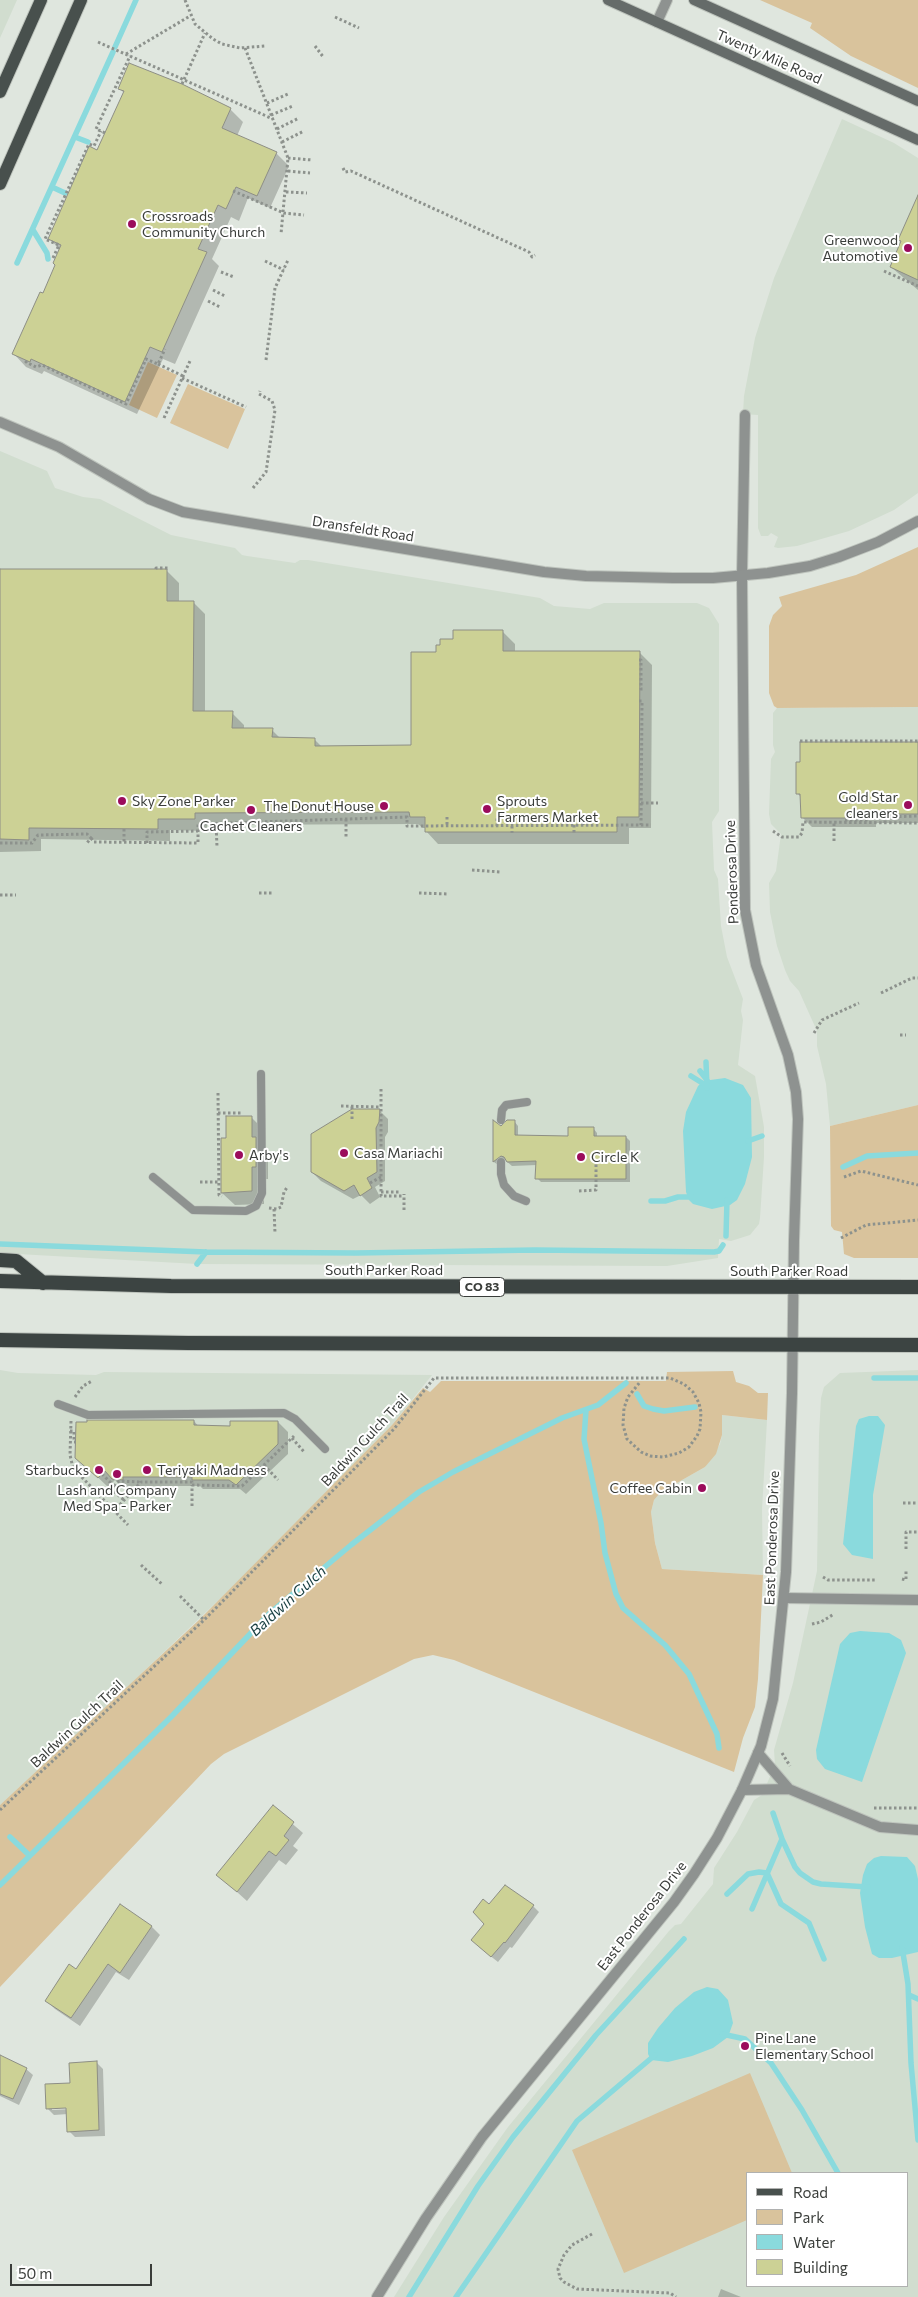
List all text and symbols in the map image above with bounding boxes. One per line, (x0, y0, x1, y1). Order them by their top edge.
street label: Twenty Mile Road (714, 26, 824, 88)
place label: Crossroads Community Church (142, 208, 265, 240)
marker: Crossroads Community Church (126, 218, 138, 230)
place label: Greenwood Automotive (823, 232, 898, 264)
marker: Greenwood Automotive (902, 242, 914, 254)
street label: Dransfeldt Road (311, 513, 415, 545)
place label: Gold Star cleaners (838, 789, 898, 822)
place label: Sky Zone Parker (132, 793, 236, 809)
place label: Sprouts Farmers Market (497, 793, 598, 826)
marker: Sky Zone Parker (116, 795, 128, 807)
place label: The Donut House (264, 798, 374, 814)
marker: Gold Star cleaners (902, 799, 914, 811)
marker: The Donut House (378, 800, 390, 812)
marker: Sprouts Farmers Market (481, 803, 493, 815)
marker: Cachet Cleaners (245, 804, 257, 816)
place label: Cachet Cleaners (200, 818, 302, 834)
street label: Ponderosa Drive (722, 820, 742, 924)
place label: Casa Mariachi (354, 1145, 443, 1161)
place label: Arby's (249, 1147, 289, 1163)
marker: Casa Mariachi (338, 1147, 350, 1159)
marker: Arby's (233, 1149, 245, 1161)
place label: Circle K (591, 1149, 639, 1165)
marker: Circle K (575, 1151, 587, 1163)
street label: South Parker Road (325, 1262, 443, 1278)
street label: South Parker Road (730, 1263, 848, 1279)
road number: CO 83 (460, 1277, 504, 1296)
street label: Baldwin Gulch Trail (318, 1390, 412, 1490)
place label: Starbucks (25, 1462, 89, 1478)
place label: Teriyaki Madness (157, 1462, 267, 1478)
marker: Starbucks (93, 1464, 105, 1476)
marker: Teriyaki Madness (141, 1464, 153, 1476)
marker: Lash and Company Med Spa - Parker (111, 1468, 123, 1480)
street label: East Ponderosa Drive (761, 1470, 783, 1606)
place label: Coffee Cabin (609, 1480, 692, 1496)
place label: Lash and Company Med Spa - Parker (57, 1482, 177, 1514)
marker: Coffee Cabin (696, 1482, 708, 1494)
water label: Baldwin Gulch (246, 1562, 330, 1640)
street label: Baldwin Gulch Trail (27, 1677, 127, 1771)
street label: East Ponderosa Drive (594, 1858, 690, 1974)
place label: Pine Lane Elementary School (755, 2030, 874, 2062)
marker: Pine Lane Elementary School (739, 2040, 751, 2052)
legend (746, 2172, 908, 2287)
text: Road (793, 2183, 828, 2201)
text: Park (793, 2208, 824, 2226)
text: Water (793, 2233, 835, 2251)
scale bar (12, 2254, 155, 2286)
text: Building (793, 2258, 848, 2276)
text: 50 m (18, 2264, 52, 2282)

